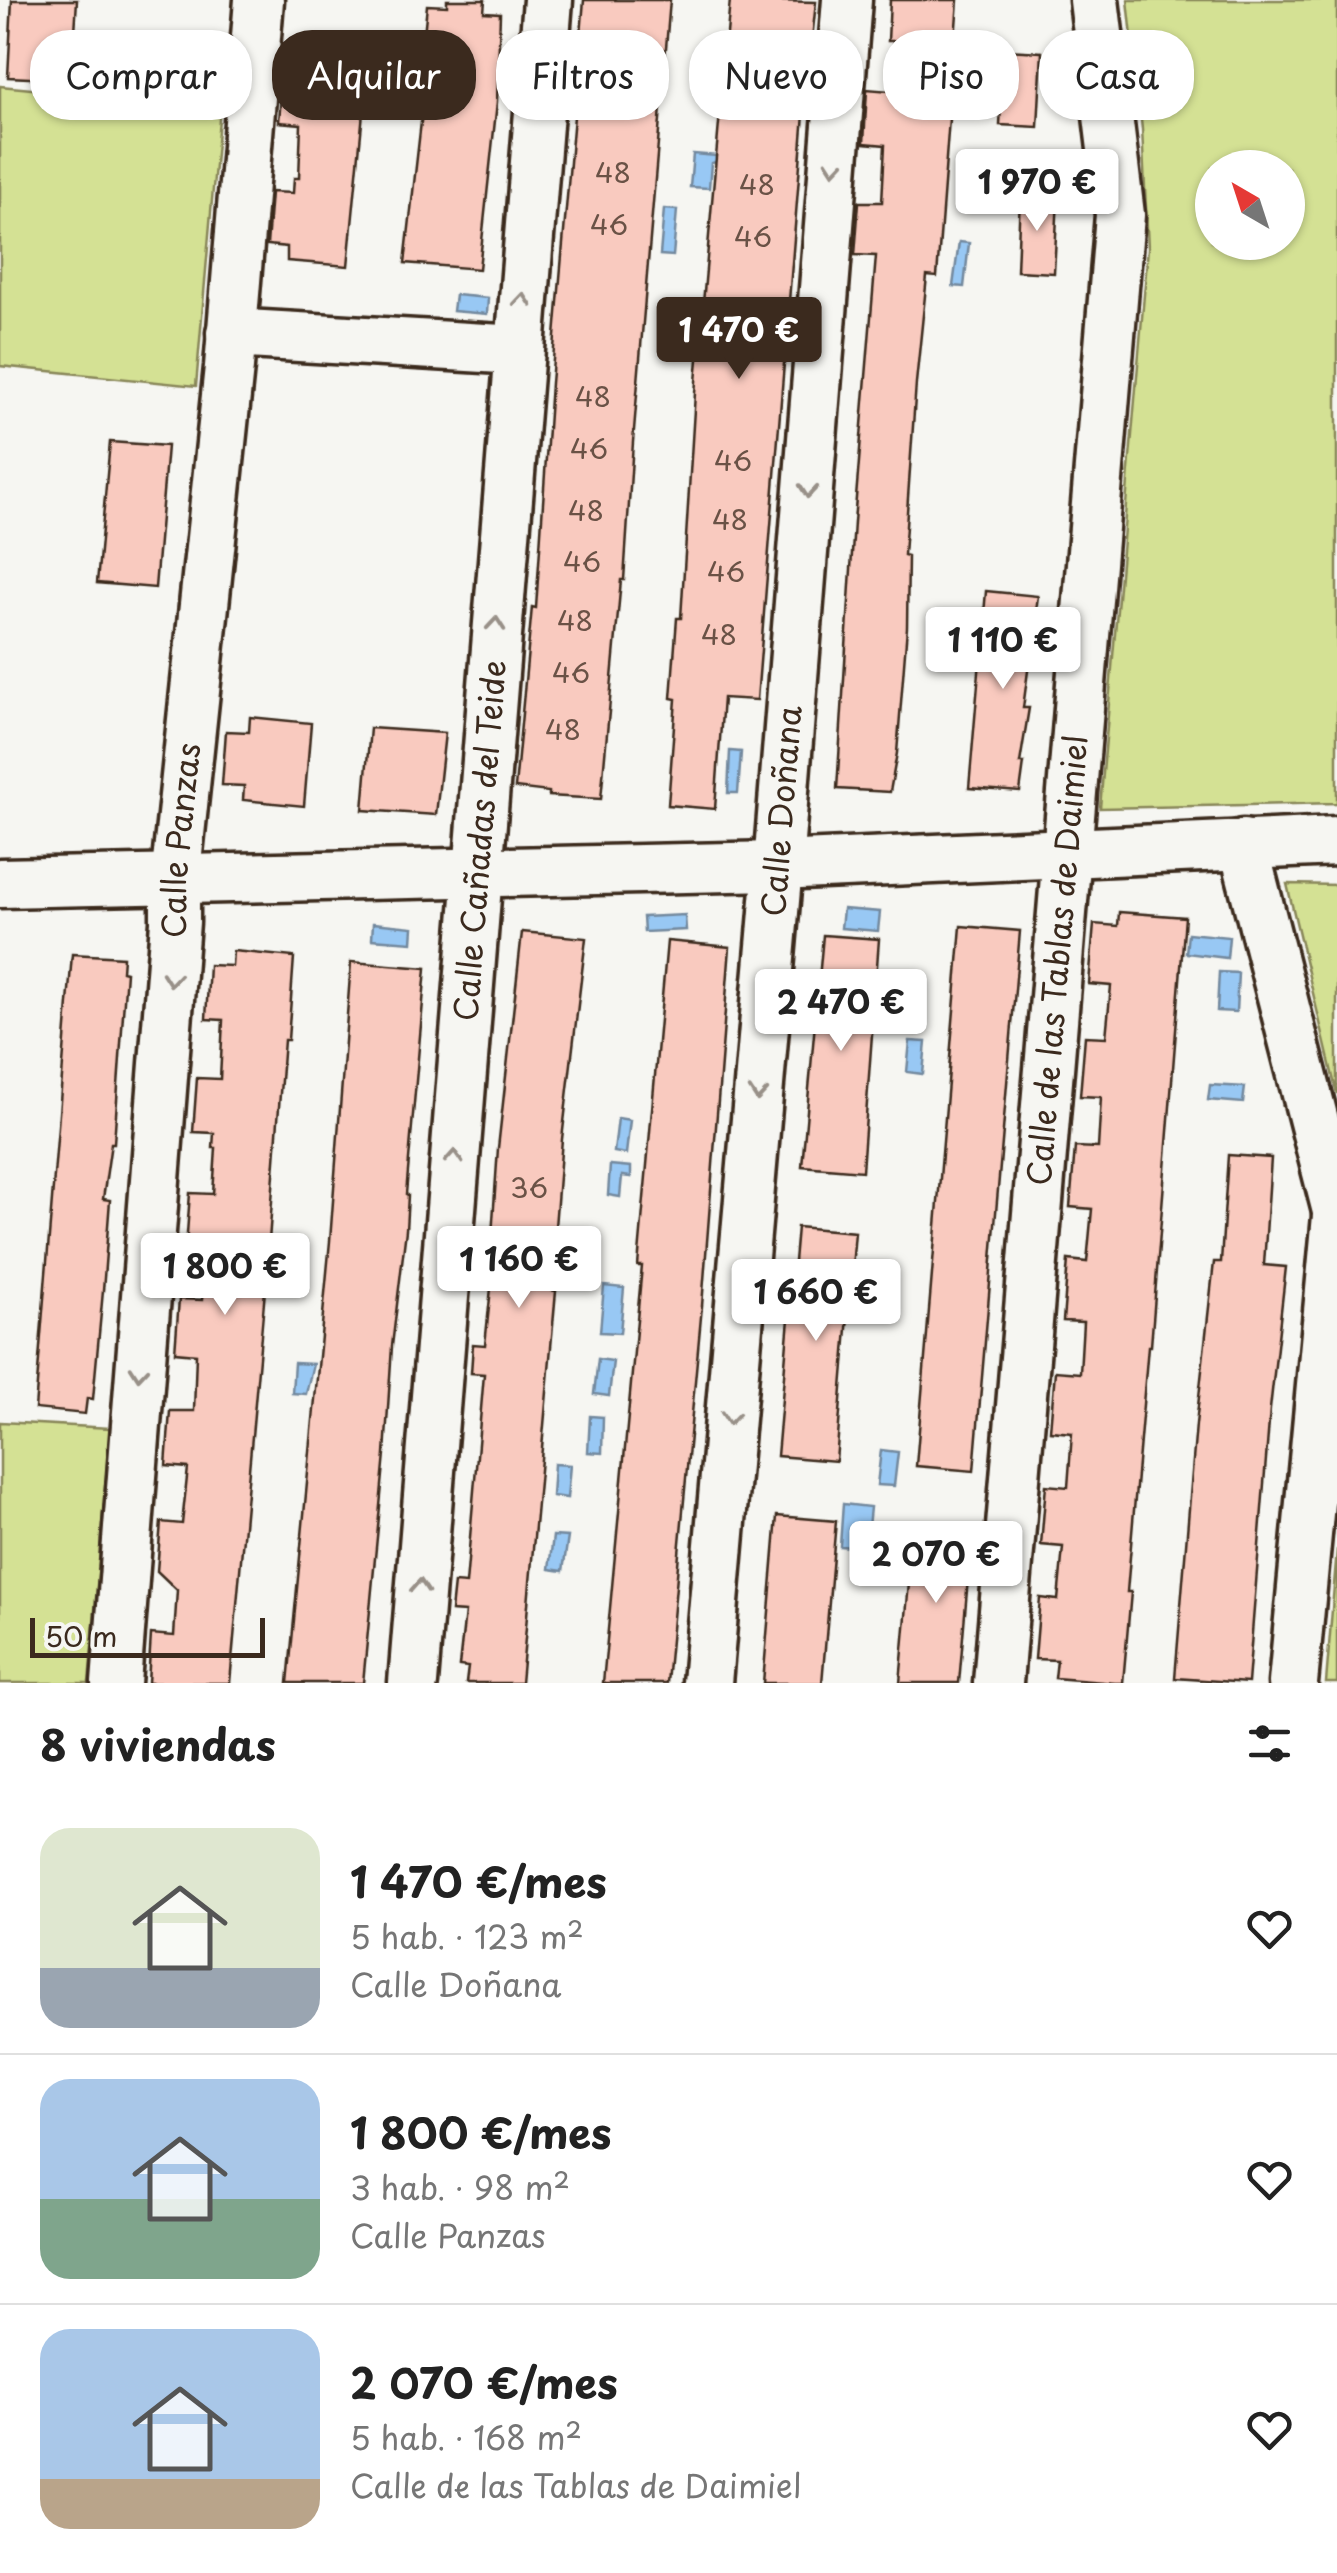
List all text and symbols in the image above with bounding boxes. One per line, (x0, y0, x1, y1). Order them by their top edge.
chip: Comprar (30, 30, 252, 120)
chip: Alquilar (272, 30, 476, 120)
chip: Filtros (496, 30, 669, 120)
chip: Nuevo (689, 30, 863, 120)
chip: Piso (883, 30, 1019, 120)
chip: Casa (1039, 30, 1194, 120)
pin: 1 970 € (945, 149, 1129, 234)
house number: 48 (595, 150, 631, 193)
north arrow (1195, 150, 1305, 260)
map controls (1195, 150, 1305, 260)
text: 1 970 € (977, 157, 1097, 205)
one-way arrow (823, 159, 845, 175)
house number: 48 (739, 162, 775, 205)
house number: 46 (590, 202, 628, 245)
house number: 46 (734, 214, 772, 257)
one-way arrow (511, 291, 533, 307)
pin: 1 470 € (647, 297, 831, 382)
text: 1 470 € (679, 305, 799, 353)
house number: 48 (575, 374, 611, 417)
house number: 46 (570, 426, 608, 469)
house number: 46 (714, 438, 752, 481)
one-way arrow (797, 483, 819, 499)
house number: 48 (568, 488, 604, 531)
house number: 48 (712, 497, 748, 540)
house number: 46 (563, 539, 601, 582)
house number: 46 (707, 549, 745, 592)
house number: 48 (557, 598, 593, 641)
pin: 1 110 € (911, 607, 1095, 692)
house number: 48 (701, 612, 737, 655)
one-way arrow (485, 615, 507, 631)
text: 1 110 € (948, 615, 1058, 663)
house number: 46 (552, 650, 590, 693)
street label: Calle Cañadas del Teide (440, 658, 517, 1023)
street label: Calle Doñana (748, 704, 813, 919)
house number: 48 (545, 707, 581, 750)
street label: Calle de las Tablas de Daimiel (1013, 733, 1099, 1187)
street label: Calle Panzas (148, 740, 211, 940)
pin: 2 470 € (749, 969, 933, 1054)
one-way arrow (160, 971, 182, 987)
text: 2 470 € (777, 977, 905, 1025)
one-way arrow (748, 1086, 770, 1102)
one-way arrow (442, 1149, 464, 1165)
house number: 36 (510, 1165, 548, 1208)
pin: 1 160 € (427, 1226, 611, 1311)
pin: 1 800 € (133, 1233, 317, 1318)
text: 1 160 € (459, 1234, 579, 1282)
text: 1 800 € (163, 1241, 287, 1289)
pin: 1 660 € (724, 1259, 908, 1344)
text: 1 660 € (754, 1267, 878, 1315)
one-way arrow (129, 1365, 150, 1381)
one-way arrow (719, 1410, 741, 1426)
pin: 2 070 € (844, 1521, 1028, 1606)
text: 2 070 € (871, 1529, 1001, 1577)
one-way arrow (409, 1577, 431, 1593)
scale bar (30, 1613, 265, 1658)
text: 50 m (45, 1614, 118, 1657)
text: 8 viviendas (40, 1712, 276, 1775)
icon: filters (1242, 1716, 1297, 1771)
text: 1 470 €/mes (350, 1849, 607, 1912)
icon: home (120, 1868, 240, 1988)
icon: heart (1242, 1901, 1297, 1956)
text: 5 hab. · 123 m² (350, 1912, 584, 1960)
text: Calle Doñana (350, 1960, 561, 2008)
text: 1 800 €/mes (350, 2100, 612, 2163)
icon: home (120, 2119, 240, 2239)
icon: heart (1242, 2152, 1297, 2207)
text: 3 hab. · 98 m² (350, 2163, 570, 2211)
text: Calle Panzas (350, 2211, 546, 2259)
text: 2 070 €/mes (350, 2350, 618, 2413)
icon: home (120, 2369, 240, 2489)
icon: heart (1242, 2402, 1297, 2457)
text: 5 hab. · 168 m² (350, 2413, 582, 2461)
text: Calle de las Tablas de Daimiel (350, 2461, 801, 2509)

